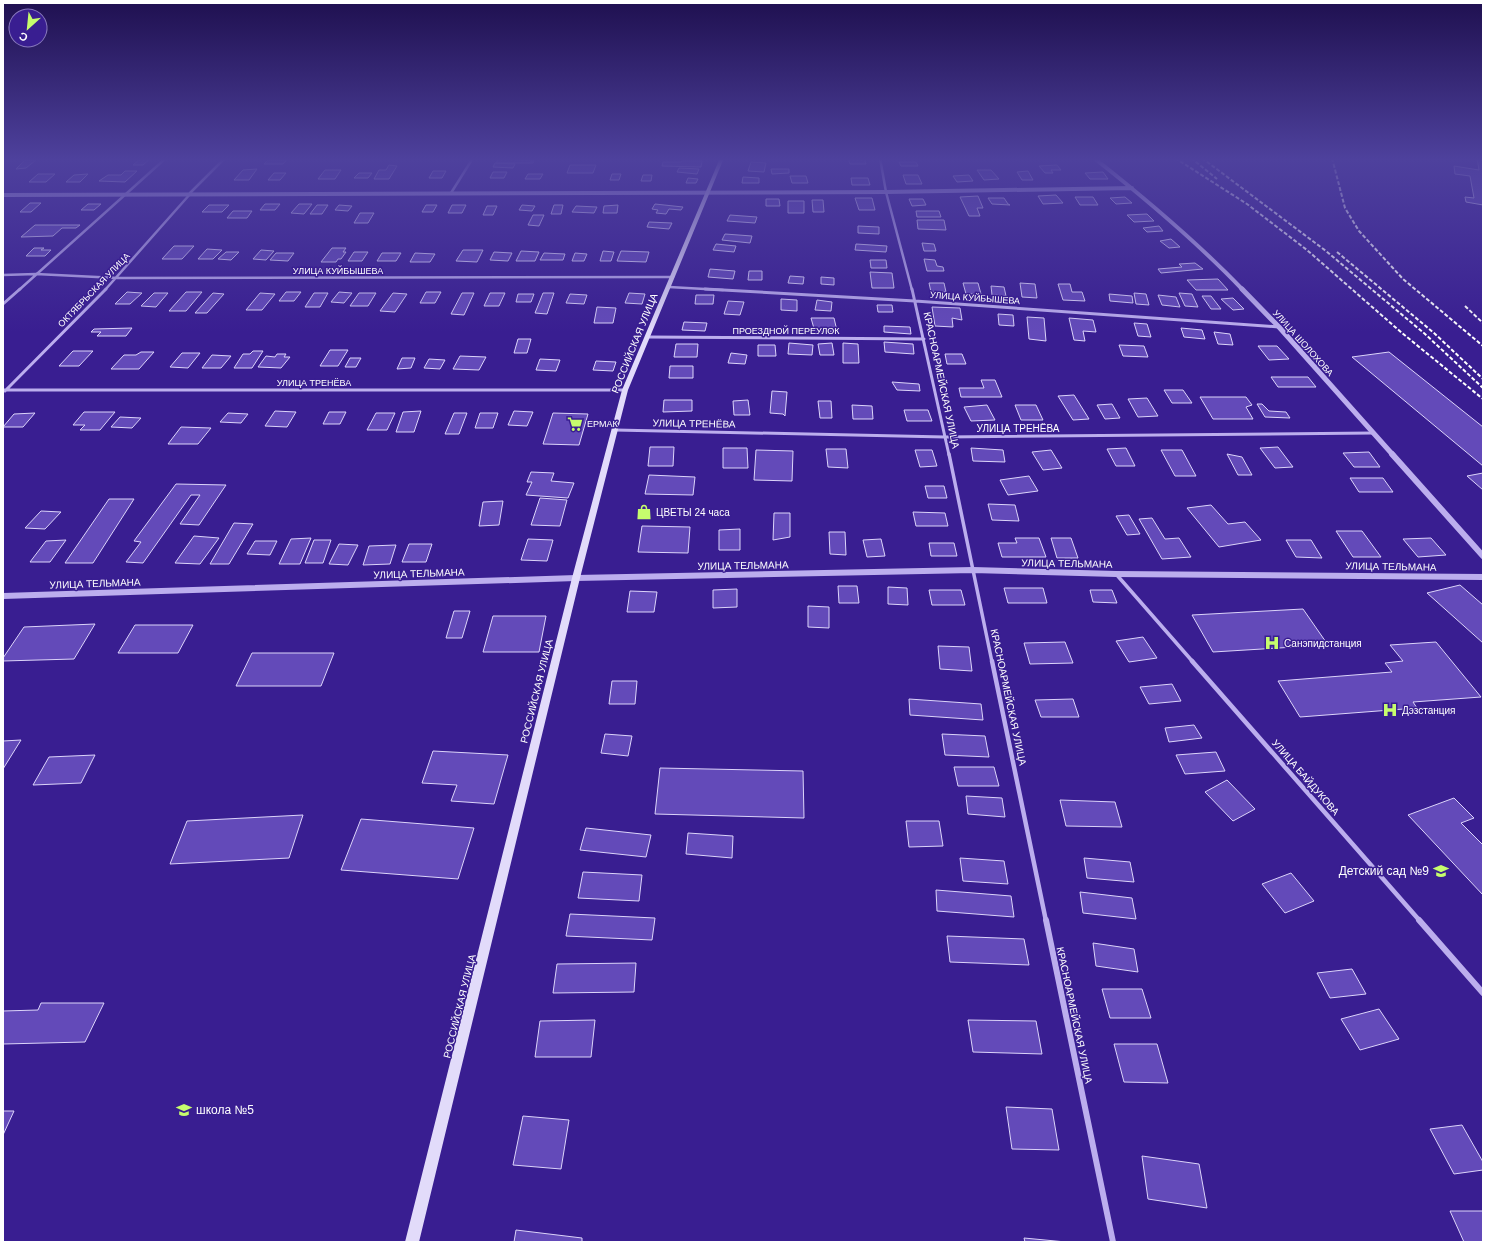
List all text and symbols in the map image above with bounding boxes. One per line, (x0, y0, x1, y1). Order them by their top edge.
north arrow (8, 8, 48, 48)
text: С (17, 30, 30, 44)
street label: ОКТЯБРЬСКАЯ УЛИЦА (56, 251, 132, 329)
street label: УЛИЦА КУЙБЫШЕВА (293, 265, 383, 276)
street label: УЛИЦА КУЙБЫШЕВА (930, 289, 1020, 306)
street label: РОССИЙСКАЯ УЛИЦА (608, 291, 660, 395)
street label: УЛИЦА ШОЛОХОВА (1271, 308, 1335, 378)
street label: КРАСНОАРМЕЙСКАЯ УЛИЦА (922, 311, 962, 450)
street label: ПРОЕЗДНОЙ ПЕРЕУЛОК (732, 325, 840, 336)
street label: УЛИЦА ТРЕНЁВА (277, 378, 351, 388)
supermarket icon: ЕРМАК (566, 415, 584, 433)
street label: УЛИЦА ТРЕНЁВА (652, 417, 736, 430)
place label: ЕРМАК (587, 419, 618, 429)
street label: УЛИЦА ТРЕНЁВА (977, 423, 1060, 434)
shop icon: ЦВЕТЫ 24 часа (635, 503, 653, 521)
place label: ЦВЕТЫ 24 часа (656, 507, 730, 518)
street label: УЛИЦА ТЕЛЬМАНА (1021, 557, 1113, 570)
street label: УЛИЦА ТЕЛЬМАНА (697, 559, 789, 572)
street label: УЛИЦА ТЕЛЬМАНА (1345, 560, 1437, 573)
street label: УЛИЦА ТЕЛЬМАНА (373, 566, 465, 581)
street label: УЛИЦА ТЕЛЬМАНА (49, 576, 141, 591)
street label: КРАСНОАРМЕЙСКАЯ УЛИЦА (989, 628, 1029, 767)
hospital icon: Санэпидстанция (1263, 634, 1281, 652)
street label: РОССИЙСКАЯ УЛИЦА (517, 638, 555, 744)
place label: Санэпидстанция (1284, 638, 1362, 649)
hospital icon: Дэзстанция (1381, 701, 1399, 719)
place label: Дэзстанция (1402, 705, 1456, 716)
street label: УЛИЦА БАЙДУКОВА (1270, 737, 1342, 818)
school or university icon: Детский сад №9 (1432, 862, 1450, 880)
place label: Детский сад №9 (1339, 864, 1429, 878)
street label: КРАСНОАРМЕЙСКАЯ УЛИЦА (1055, 946, 1095, 1085)
street label: РОССИЙСКАЯ УЛИЦА (440, 953, 478, 1059)
school or university icon: школа №5 (175, 1101, 193, 1119)
place label: школа №5 (196, 1103, 254, 1117)

